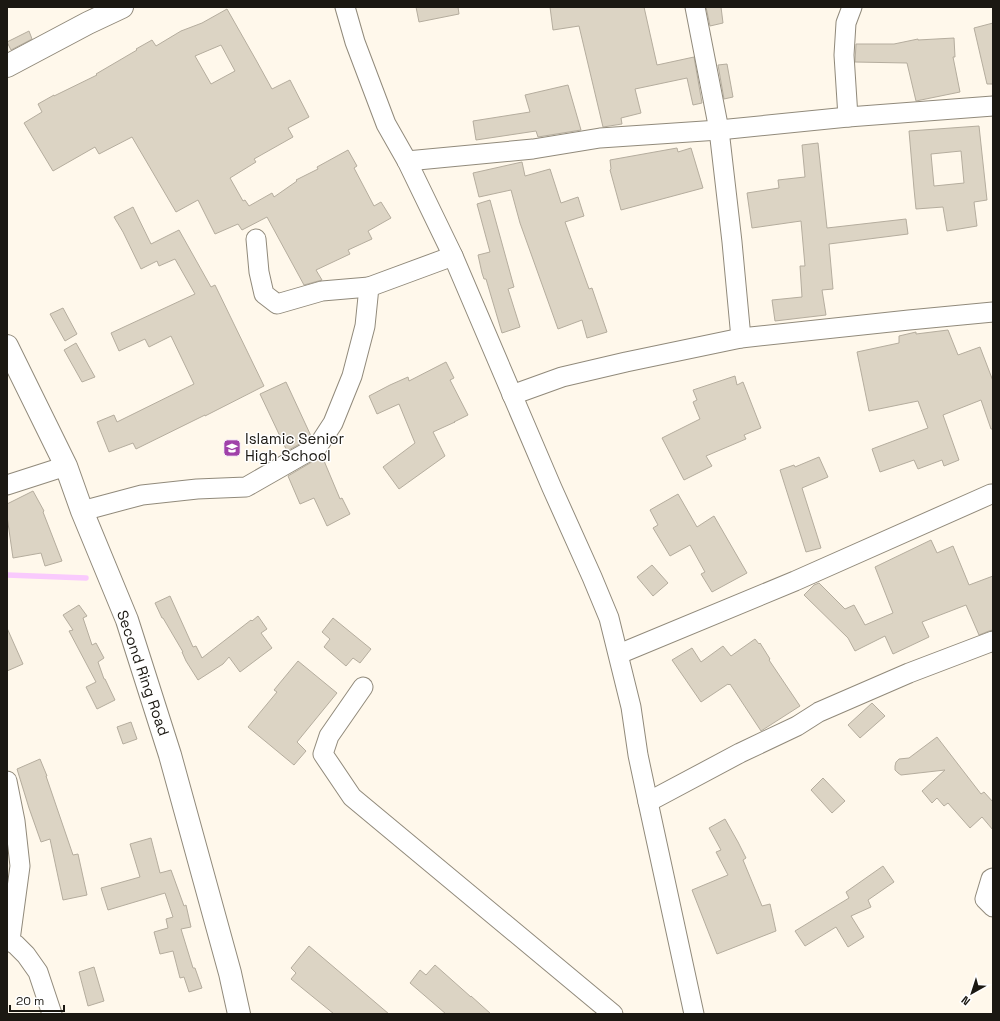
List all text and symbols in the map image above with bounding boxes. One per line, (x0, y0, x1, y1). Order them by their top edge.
place label: Islamic Senior High School (245, 429, 344, 465)
school or university icon: Islamic Senior High School (222, 438, 242, 458)
street label: Second Ring Road (113, 607, 174, 738)
north arrow (952, 973, 992, 1013)
scale bar (10, 987, 64, 1013)
text: 20 m (16, 993, 44, 1009)
text: N (958, 993, 973, 1009)

